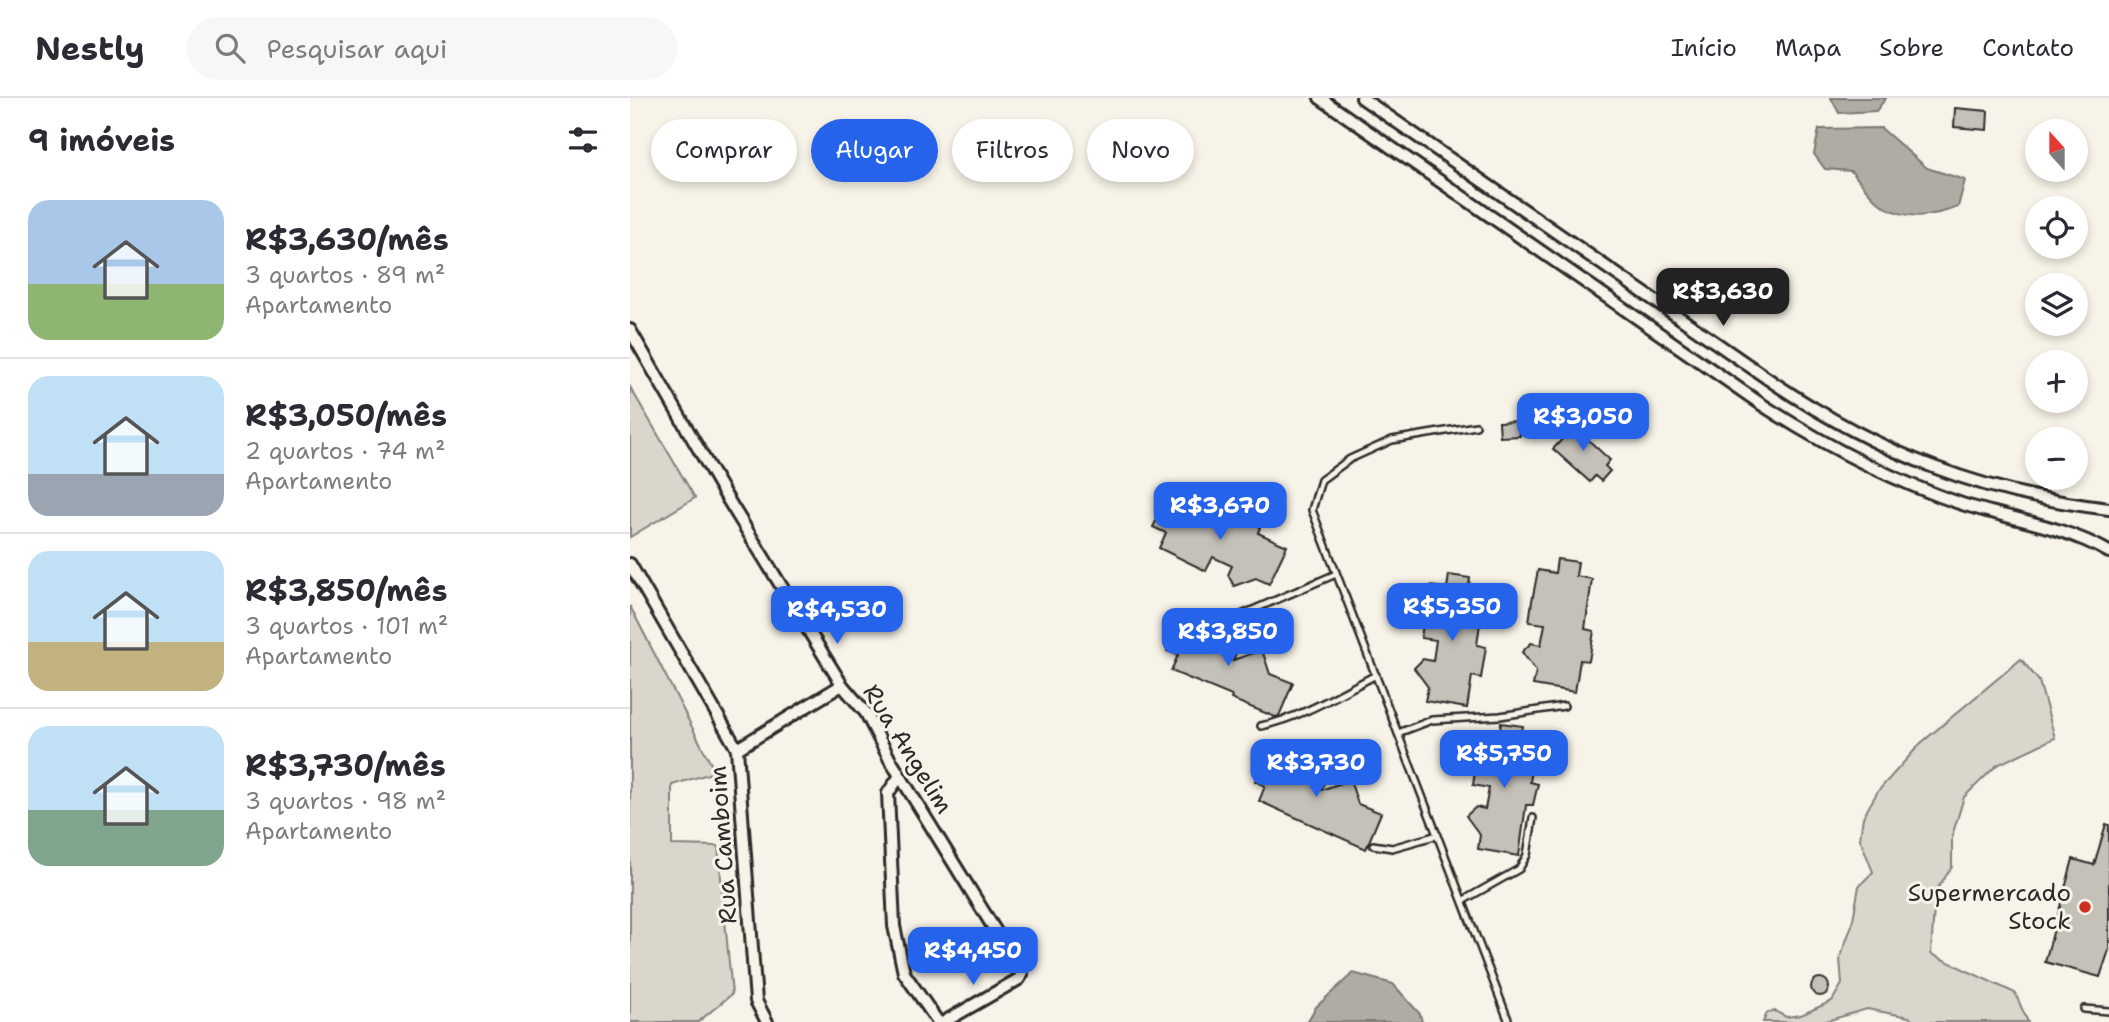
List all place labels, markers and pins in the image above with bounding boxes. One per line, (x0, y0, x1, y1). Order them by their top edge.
pin: R$3,630 (1658, 268, 1788, 328)
pin: R$3,050 (1518, 394, 1648, 453)
pin: R$3,670 (1155, 482, 1285, 542)
pin: R$5,350 (1387, 584, 1517, 643)
pin: R$4,530 (772, 587, 902, 646)
pin: R$3,850 (1163, 608, 1293, 668)
pin: R$5,750 (1439, 730, 1569, 790)
pin: R$3,730 (1251, 740, 1381, 799)
place label: Supermercado Stock (1908, 877, 2071, 937)
marker: Supermercado Stock (2077, 899, 2093, 915)
pin: R$4,450 (908, 928, 1038, 987)

